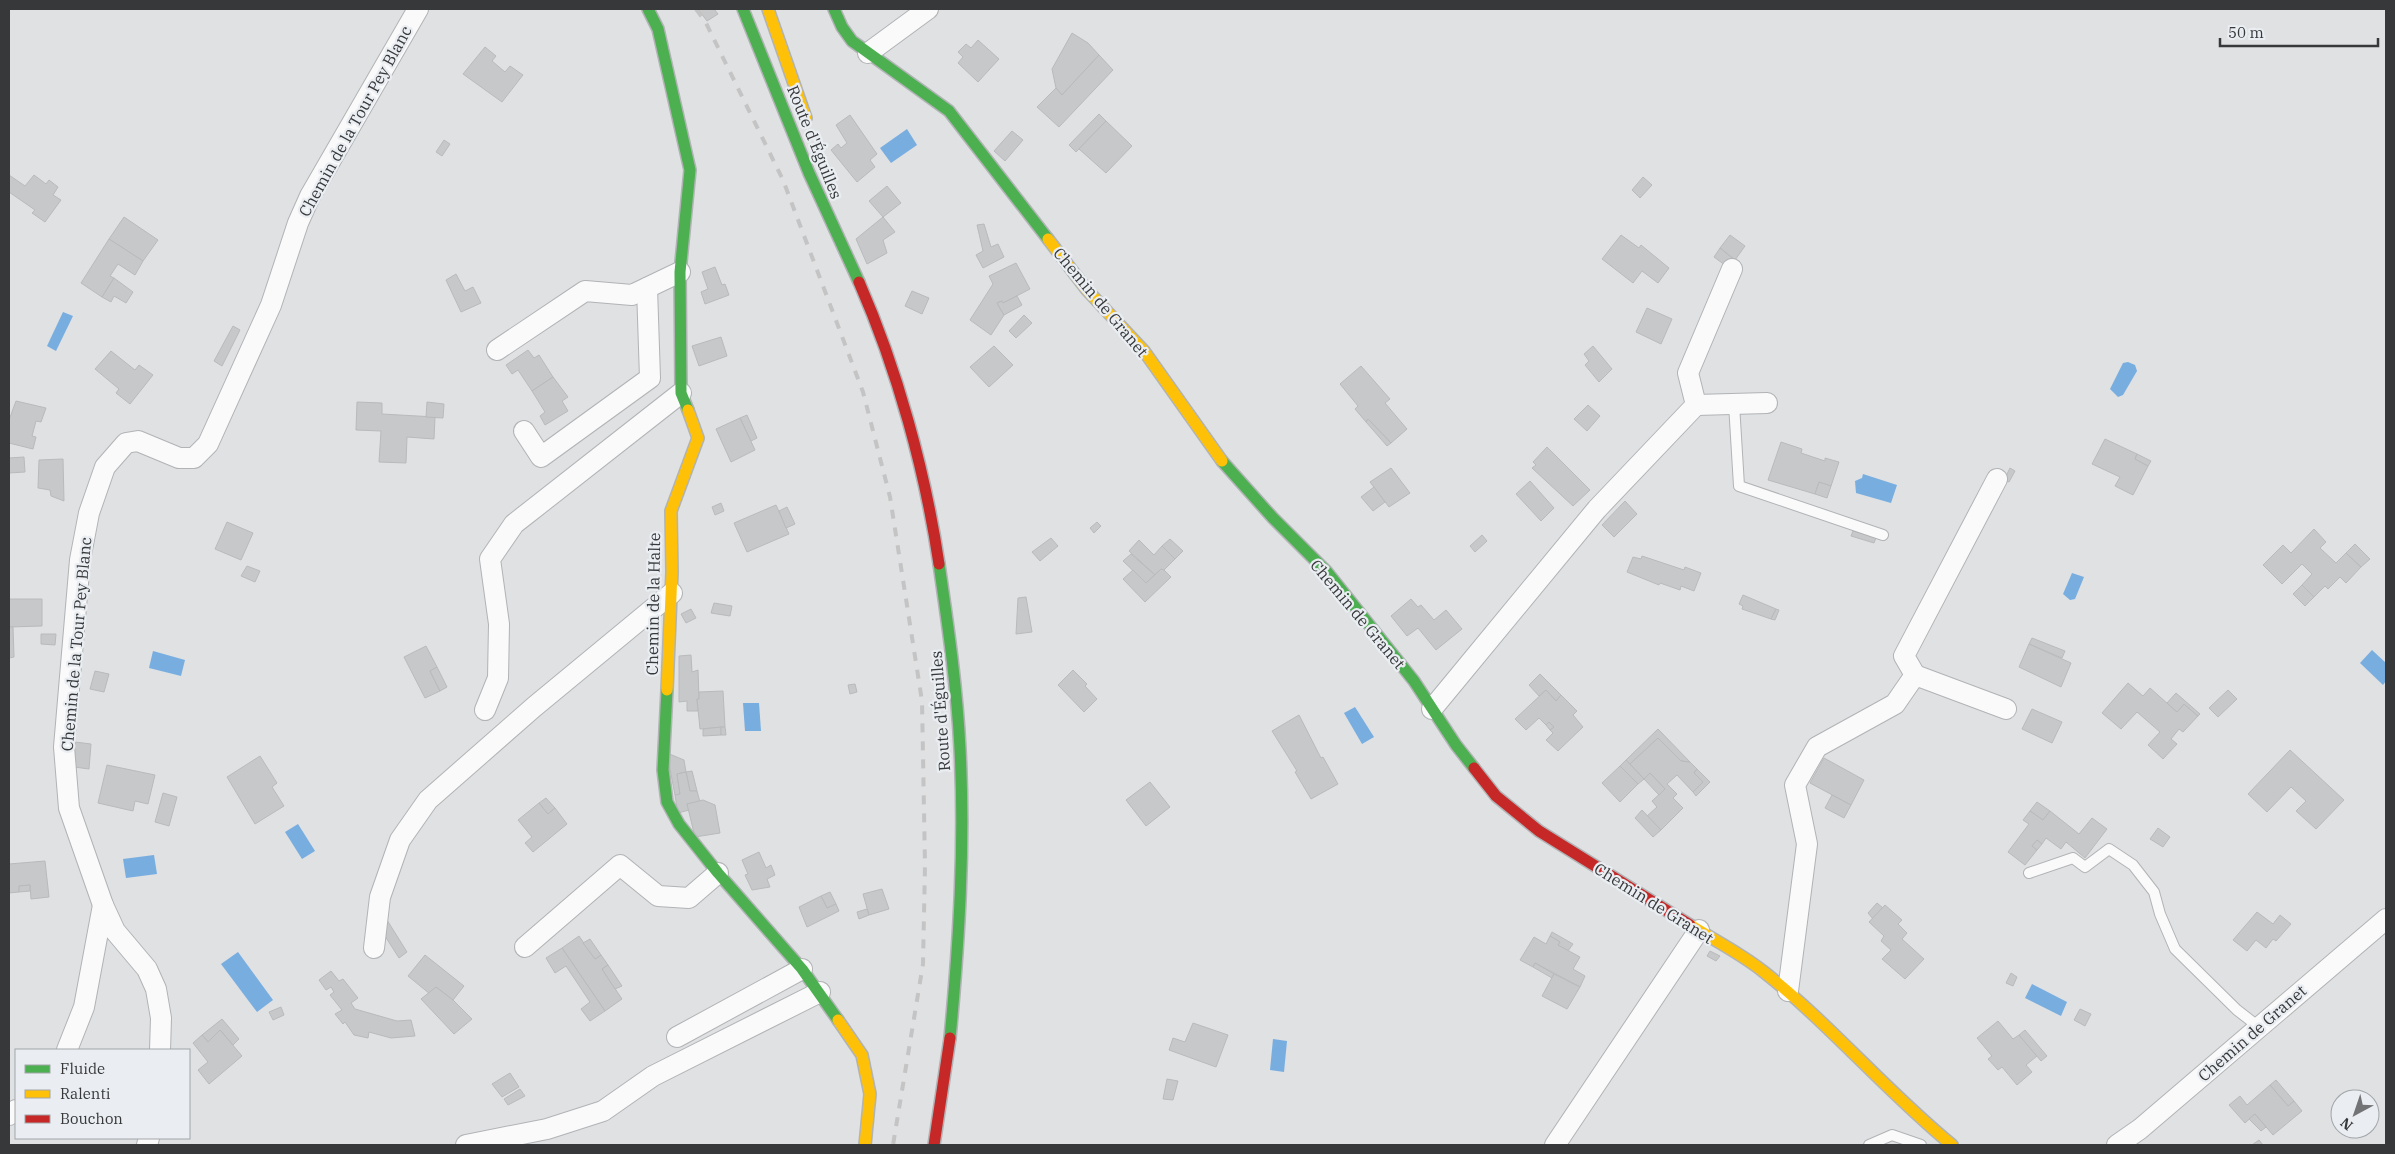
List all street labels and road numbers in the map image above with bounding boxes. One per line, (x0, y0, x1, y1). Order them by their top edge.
street label: Chemin de la Tour Pey Blanc (294, 22, 416, 220)
street label: Route d'Éguilles (783, 82, 848, 202)
street label: Chemin de Granet (1049, 243, 1153, 361)
street label: Chemin de la Halte (642, 532, 664, 676)
street label: Chemin de la Tour Pey Blanc (57, 536, 95, 752)
street label: Chemin de Granet (1306, 555, 1410, 673)
street label: Route d'Éguilles (925, 650, 954, 772)
street label: Chemin de Granet (1591, 858, 1718, 948)
street label: Chemin de Granet (2194, 980, 2311, 1085)

